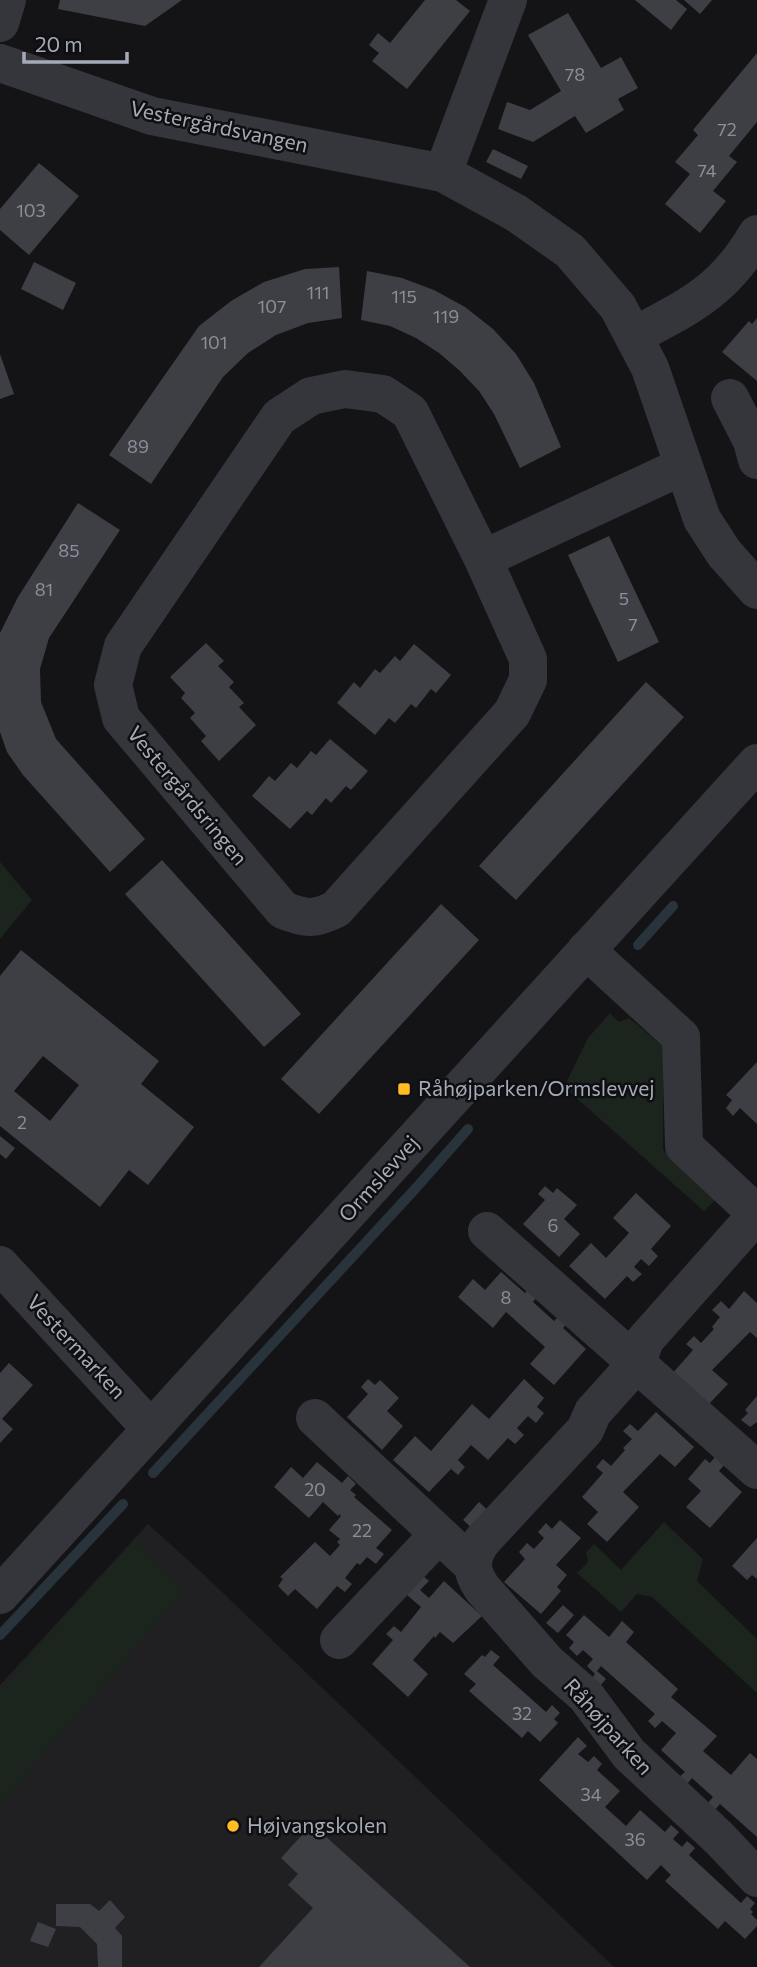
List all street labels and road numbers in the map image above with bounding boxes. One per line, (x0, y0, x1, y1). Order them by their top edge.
street label: Vestergårdsvangen (128, 94, 310, 157)
street label: Vestergårdsringen (123, 721, 253, 869)
street label: Ormslevvej (333, 1130, 423, 1226)
street label: Vestermarken (23, 1289, 132, 1403)
street label: Råhøjparken (559, 1673, 659, 1779)

